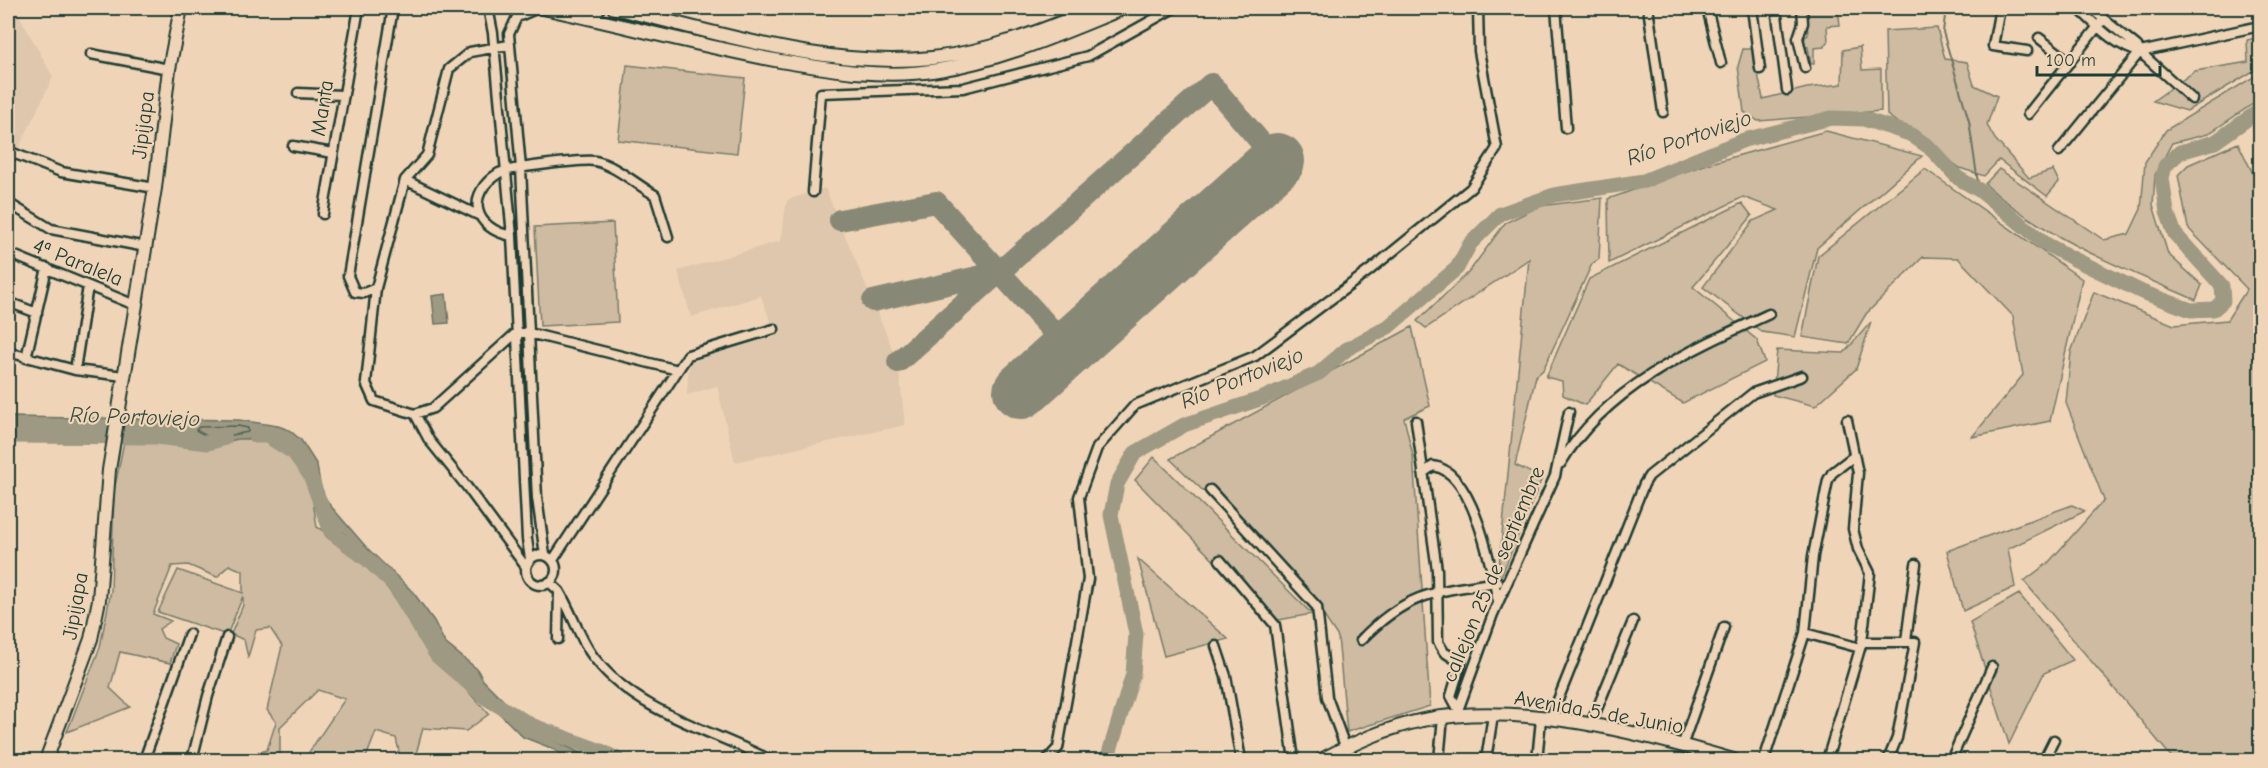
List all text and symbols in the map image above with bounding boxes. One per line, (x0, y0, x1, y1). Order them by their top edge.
scale bar (2037, 39, 2160, 77)
text: 100 m (2046, 50, 2096, 71)
street label: Manta (306, 78, 338, 138)
street label: Jipijapa (127, 90, 159, 160)
water label: Río Portoviejo (1623, 104, 1755, 172)
street label: 4ª Paralela (30, 233, 126, 291)
water label: Río Portoviejo (1177, 342, 1307, 414)
water label: Río Portoviejo (69, 402, 201, 432)
street label: callejon 25 de septiembre (1437, 463, 1549, 685)
street label: Jipijapa (57, 570, 93, 642)
street label: Avenida 5 de Junio (1513, 685, 1685, 739)

